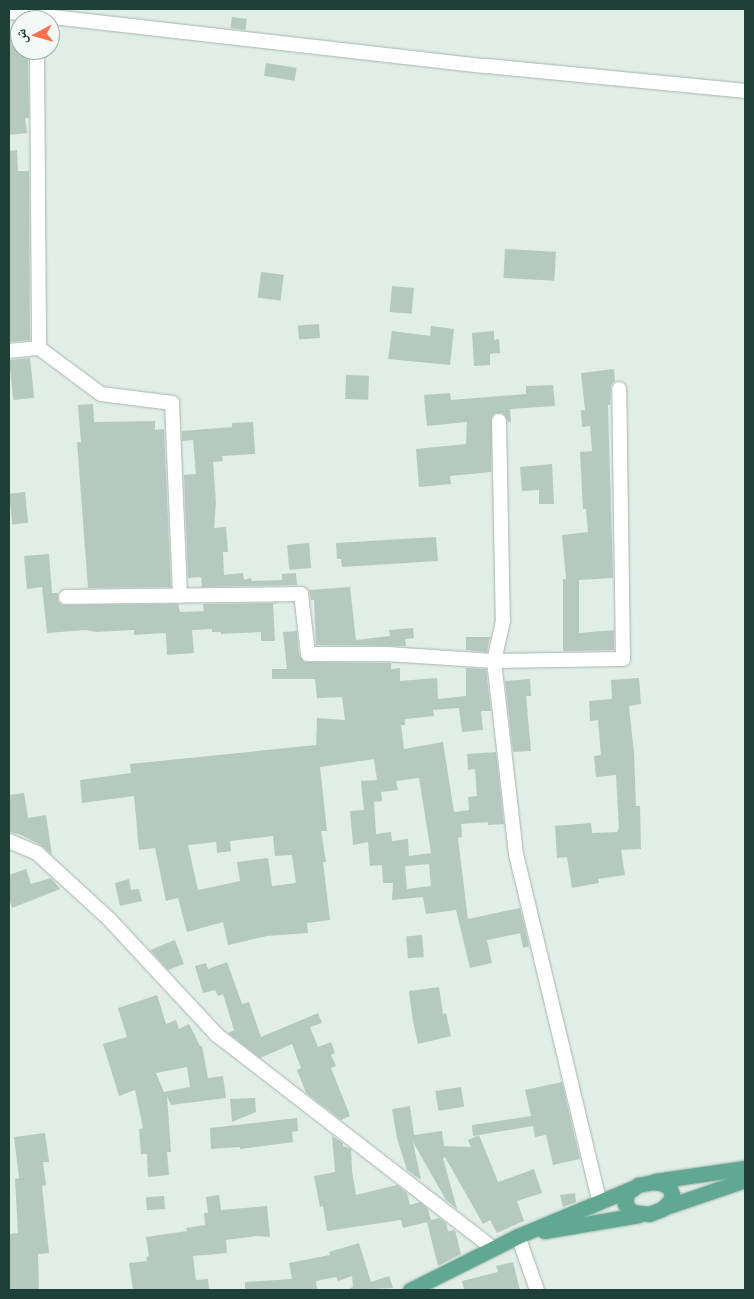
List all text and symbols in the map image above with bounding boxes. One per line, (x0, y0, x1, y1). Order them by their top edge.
north arrow (10, 10, 60, 60)
text: ش (12, 28, 30, 45)

